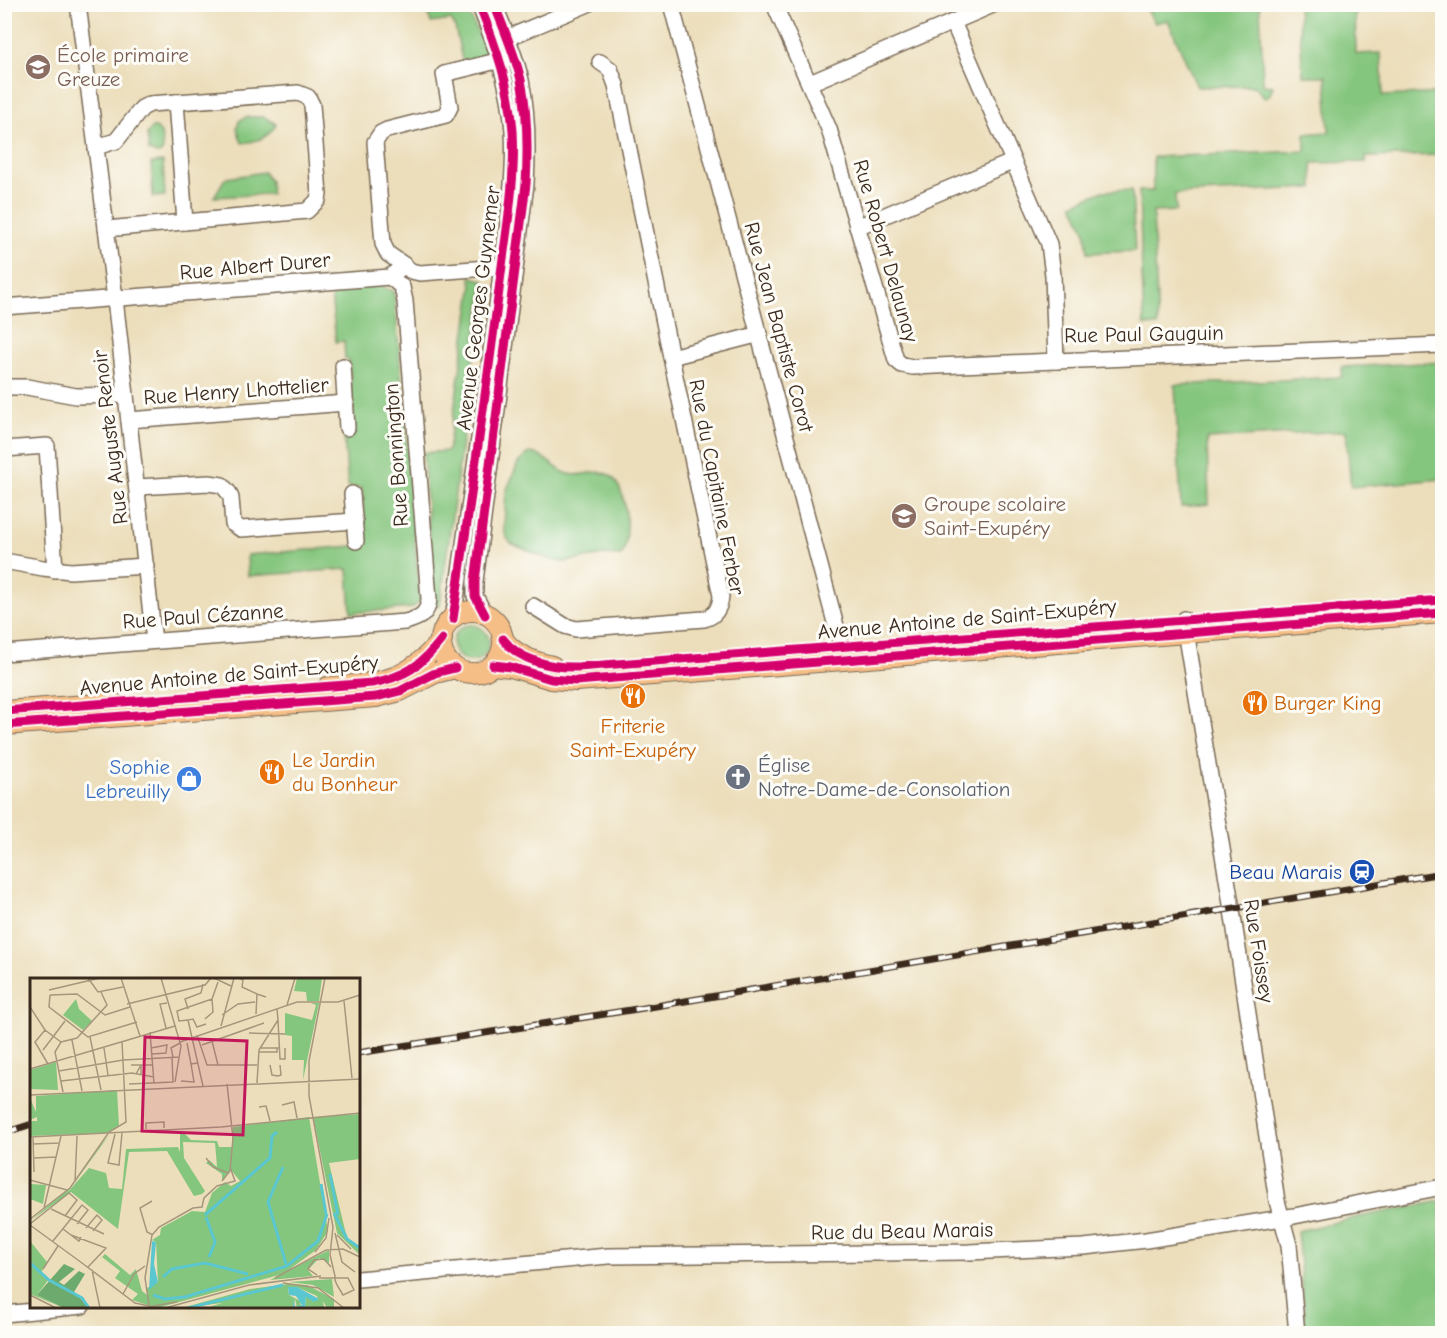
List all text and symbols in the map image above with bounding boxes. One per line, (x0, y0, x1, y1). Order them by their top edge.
place label: École primaire Greuze (57, 43, 189, 91)
school or university icon: École primaire Greuze (23, 52, 53, 82)
street label: Rue Robert Delaunay (848, 157, 924, 346)
street label: Avenue Georges Guynemer (451, 184, 505, 432)
street label: Rue Jean Baptiste Corot (739, 219, 819, 436)
street label: Rue Albert Durer (179, 247, 332, 285)
street label: Rue Paul Gauguin (1064, 321, 1224, 347)
street label: Rue Auguste Renoir (87, 348, 133, 526)
street label: Rue Henry Lhottelier (143, 373, 330, 409)
street label: Rue du Capitaine Ferber (684, 377, 750, 598)
street label: Rue Bonnington (379, 382, 413, 528)
place label: Groupe scolaire Saint-Exupéry (924, 492, 1066, 540)
school or university icon: Groupe scolaire Saint-Exupéry (889, 501, 919, 531)
street label: Avenue Antoine de Saint-Exupéry (817, 594, 1118, 644)
street label: Rue Paul Cézanne (122, 598, 284, 634)
street label: Avenue Antoine de Saint-Exupéry (79, 650, 380, 700)
restaurant icon: Friterie Saint-Exupéry (618, 681, 648, 711)
restaurant icon: Burger King (1240, 688, 1270, 718)
place label: Burger King (1274, 691, 1382, 715)
place label: Friterie Saint-Exupéry (570, 714, 697, 762)
place label: Le Jardin du Bonheur (292, 748, 398, 796)
place label: Église Notre-Dame-de-Consolation (758, 753, 1010, 801)
place label: Sophie Lebreuilly (86, 755, 171, 803)
restaurant icon: Le Jardin du Bonheur (257, 757, 287, 787)
church icon: Église Notre-Dame-de-Consolation (723, 762, 753, 792)
shop icon: Sophie Lebreuilly (174, 764, 204, 794)
station icon: Beau Marais (1347, 857, 1377, 887)
place label: Beau Marais (1229, 860, 1342, 884)
street label: Rue Foissey (1239, 897, 1279, 1005)
inset map (30, 978, 360, 1308)
street label: Rue du Beau Marais (811, 1217, 993, 1245)

